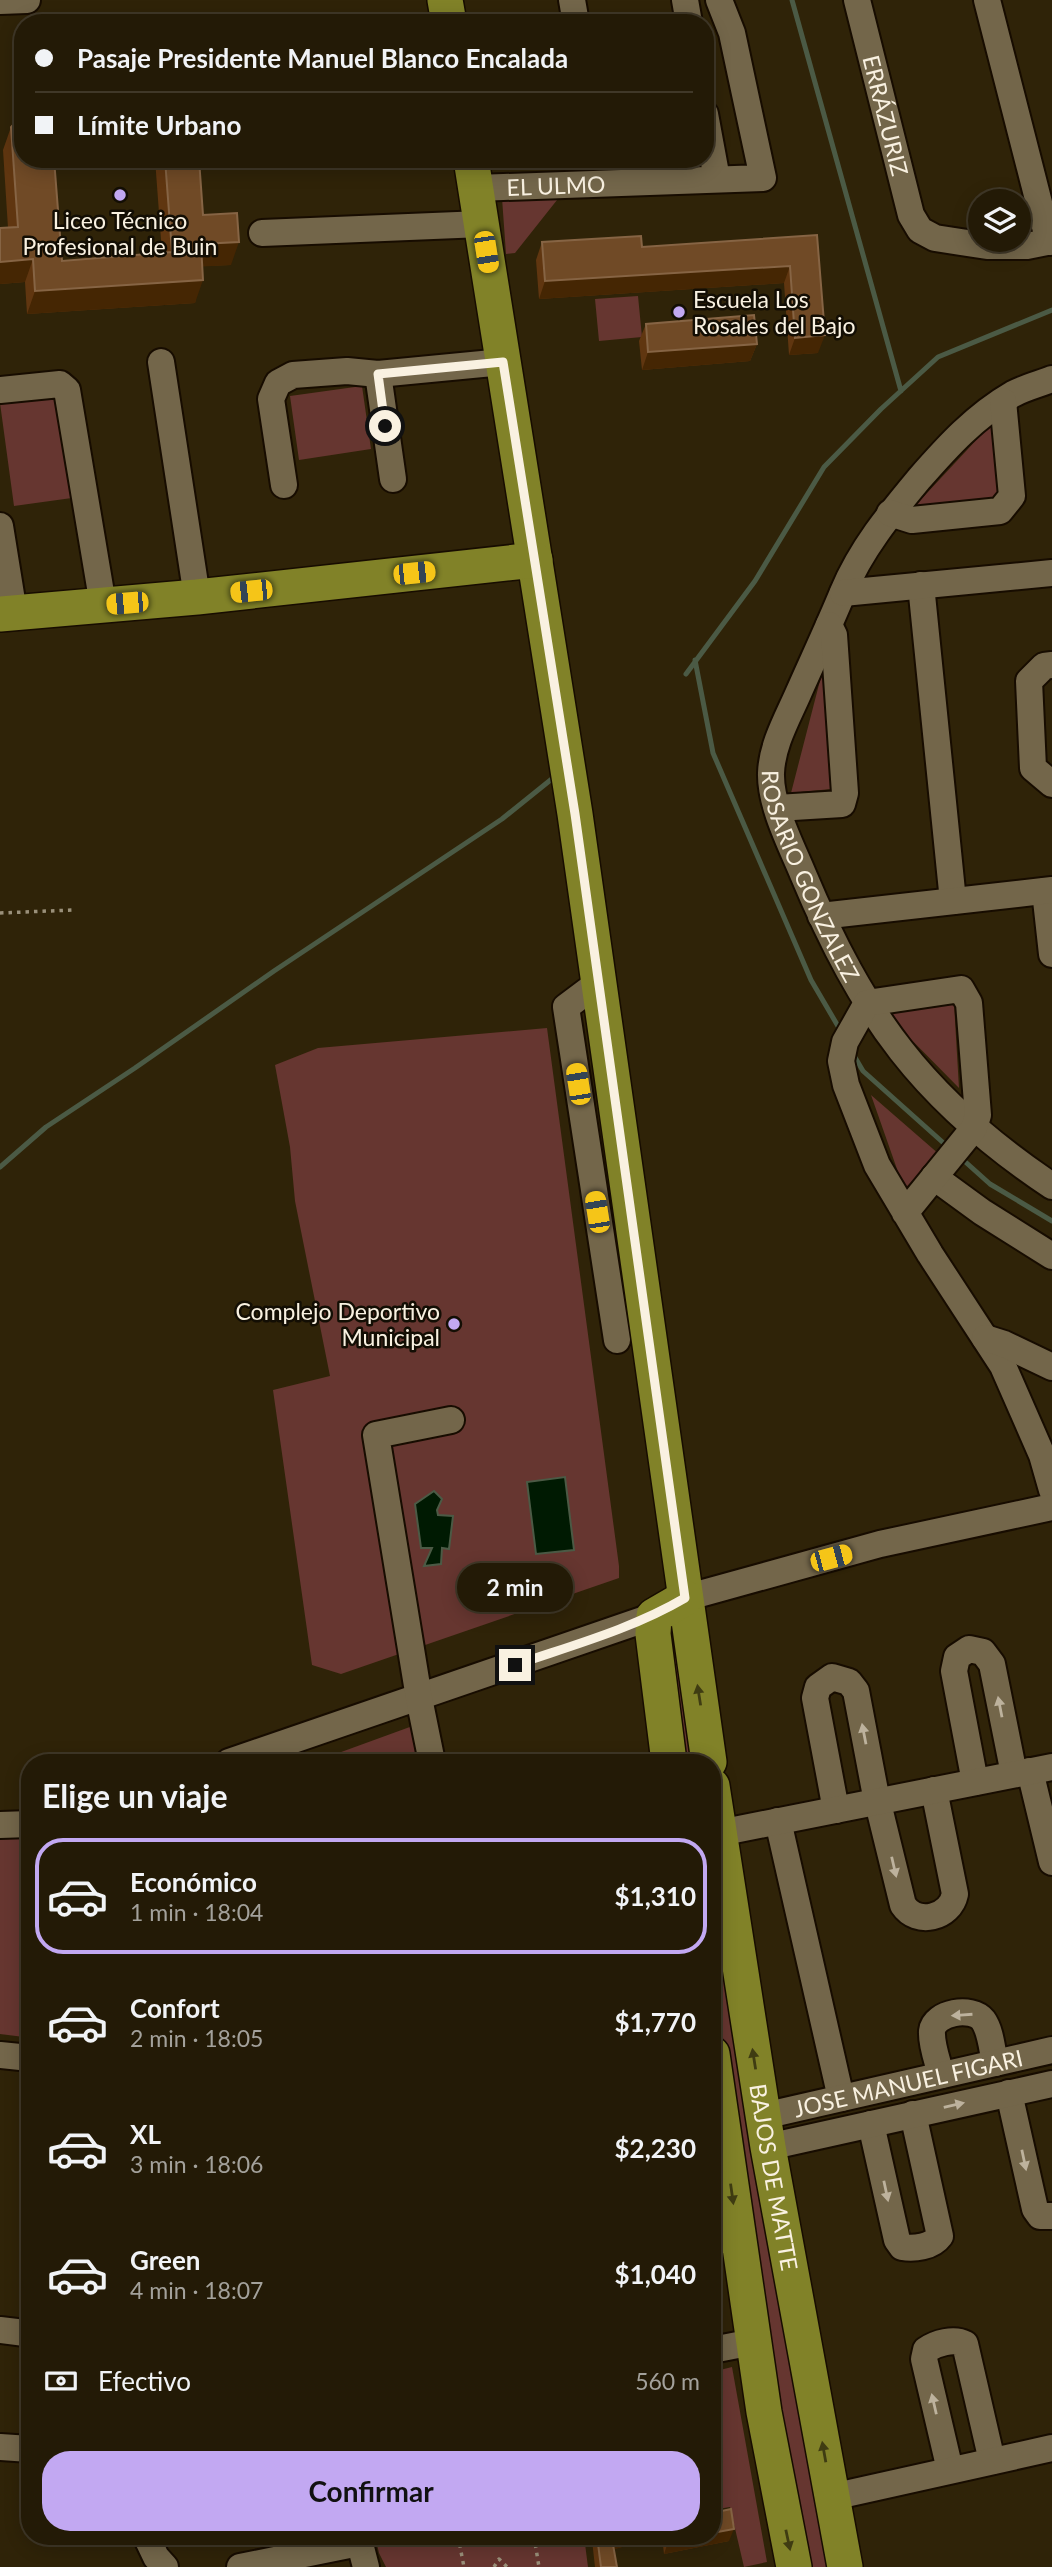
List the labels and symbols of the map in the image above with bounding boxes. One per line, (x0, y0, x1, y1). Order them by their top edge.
street label: ERRÁZURIZ (857, 52, 915, 179)
street label: EL ULMO (506, 170, 606, 201)
marker: Liceo Técnico Profesional de Buin (112, 187, 128, 203)
place label: Liceo Técnico Profesional de Buin (23, 206, 217, 260)
car (473, 230, 500, 274)
place label: Escuela Los Rosales del Bajo (693, 285, 856, 339)
marker: Escuela Los Rosales del Bajo (671, 304, 687, 320)
route start (369, 410, 401, 442)
car (393, 560, 436, 586)
car (230, 578, 273, 604)
car (106, 591, 149, 615)
street label: ROSARIO GONZALEZ (757, 770, 866, 987)
car (565, 1062, 592, 1106)
car (584, 1190, 611, 1234)
place label: Complejo Deportivo Municipal (235, 1297, 440, 1351)
marker: Complejo Deportivo Municipal (446, 1316, 462, 1332)
car (808, 1542, 855, 1574)
callout: 2 min (457, 1564, 573, 1612)
route end (499, 1649, 531, 1681)
one-way arrow (693, 1684, 704, 1706)
one-way arrow (995, 1696, 1006, 1718)
one-way arrow (859, 1723, 870, 1745)
one-way arrow (889, 1856, 900, 1878)
one-way arrow (951, 2010, 973, 2021)
street label: JOSE MANUEL FIGARI (791, 2043, 1026, 2123)
one-way arrow (748, 2048, 759, 2070)
street label: BAJOS DE MATTE (744, 2082, 804, 2273)
one-way arrow (943, 2100, 965, 2111)
one-way arrow (1018, 2149, 1029, 2171)
one-way arrow (880, 2180, 891, 2202)
one-way arrow (727, 2184, 738, 2206)
one-way arrow (929, 2393, 940, 2415)
one-way arrow (818, 2441, 829, 2463)
one-way arrow (783, 2529, 794, 2551)

